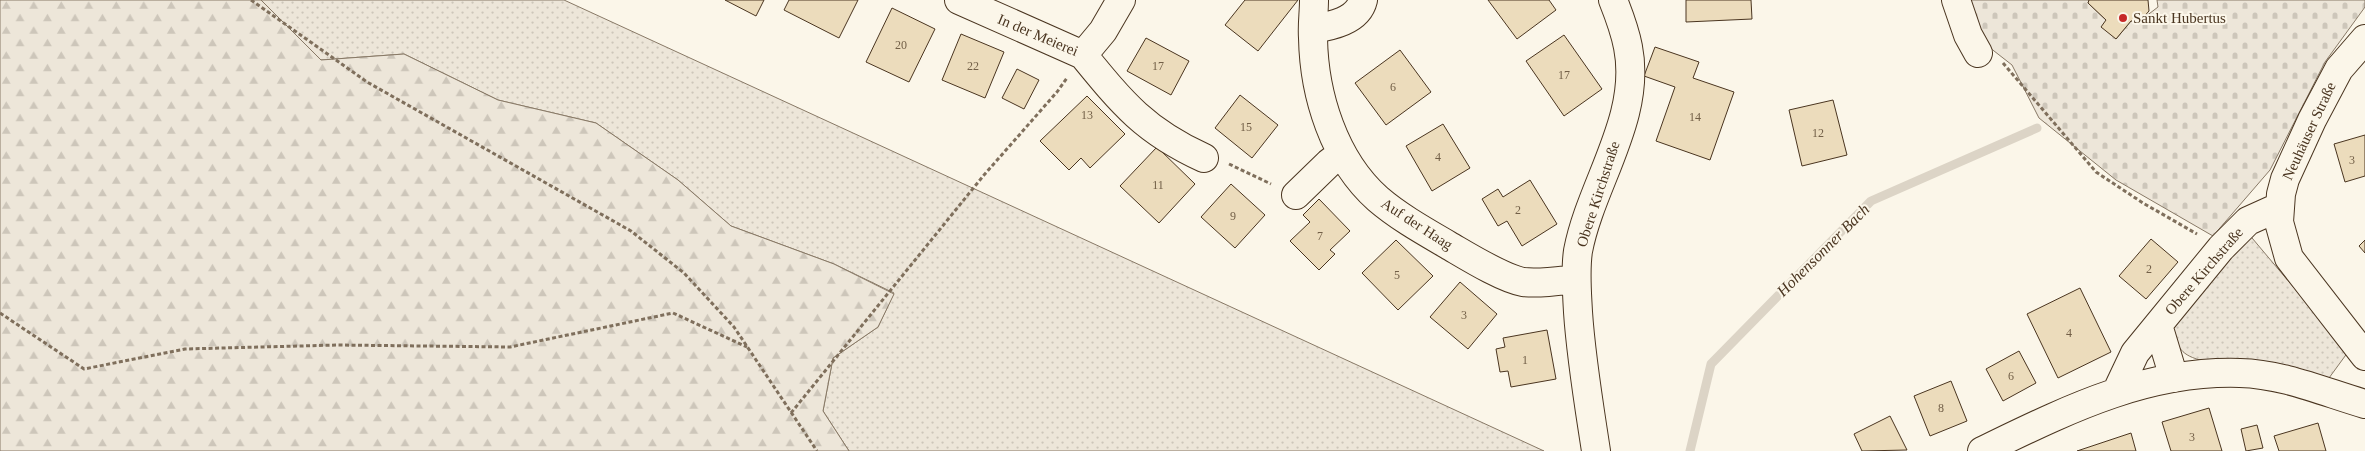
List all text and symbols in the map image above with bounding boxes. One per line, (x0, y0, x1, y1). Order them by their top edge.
place label: Sankt Hubertus (2133, 10, 2226, 26)
street label: In der Meierei (995, 11, 1081, 59)
marker: Sankt Hubertus (2117, 12, 2129, 24)
house number: 20 (895, 38, 907, 52)
house number: 22 (967, 59, 979, 73)
house number: 17 (1152, 59, 1164, 73)
house number: 17 (1558, 68, 1570, 82)
street label: Neuhäuser Straße (2279, 79, 2339, 183)
house number: 6 (1390, 80, 1396, 94)
house number: 13 (1081, 108, 1093, 122)
house number: 14 (1689, 110, 1701, 124)
house number: 15 (1240, 120, 1252, 134)
house number: 12 (1812, 126, 1824, 140)
street label: Obere Kirchstraße (1573, 139, 1623, 249)
house number: 4 (1435, 150, 1441, 164)
house number: 3 (2349, 153, 2355, 167)
house number: 11 (1152, 178, 1164, 192)
street label: Auf der Haag (1378, 195, 1456, 253)
water label: Hohensonner Bach (1773, 200, 1873, 300)
house number: 2 (1515, 203, 1521, 217)
house number: 9 (1230, 209, 1236, 223)
street label: Obere Kirchstraße (2162, 224, 2246, 318)
house number: 7 (1317, 229, 1323, 243)
house number: 2 (2146, 262, 2152, 276)
house number: 5 (1394, 268, 1400, 282)
house number: 3 (1461, 308, 1467, 322)
house number: 4 (2066, 326, 2072, 340)
house number: 1 (1522, 353, 1528, 367)
house number: 6 (2008, 369, 2014, 383)
house number: 8 (1938, 401, 1944, 415)
house number: 3 (2189, 430, 2195, 444)

